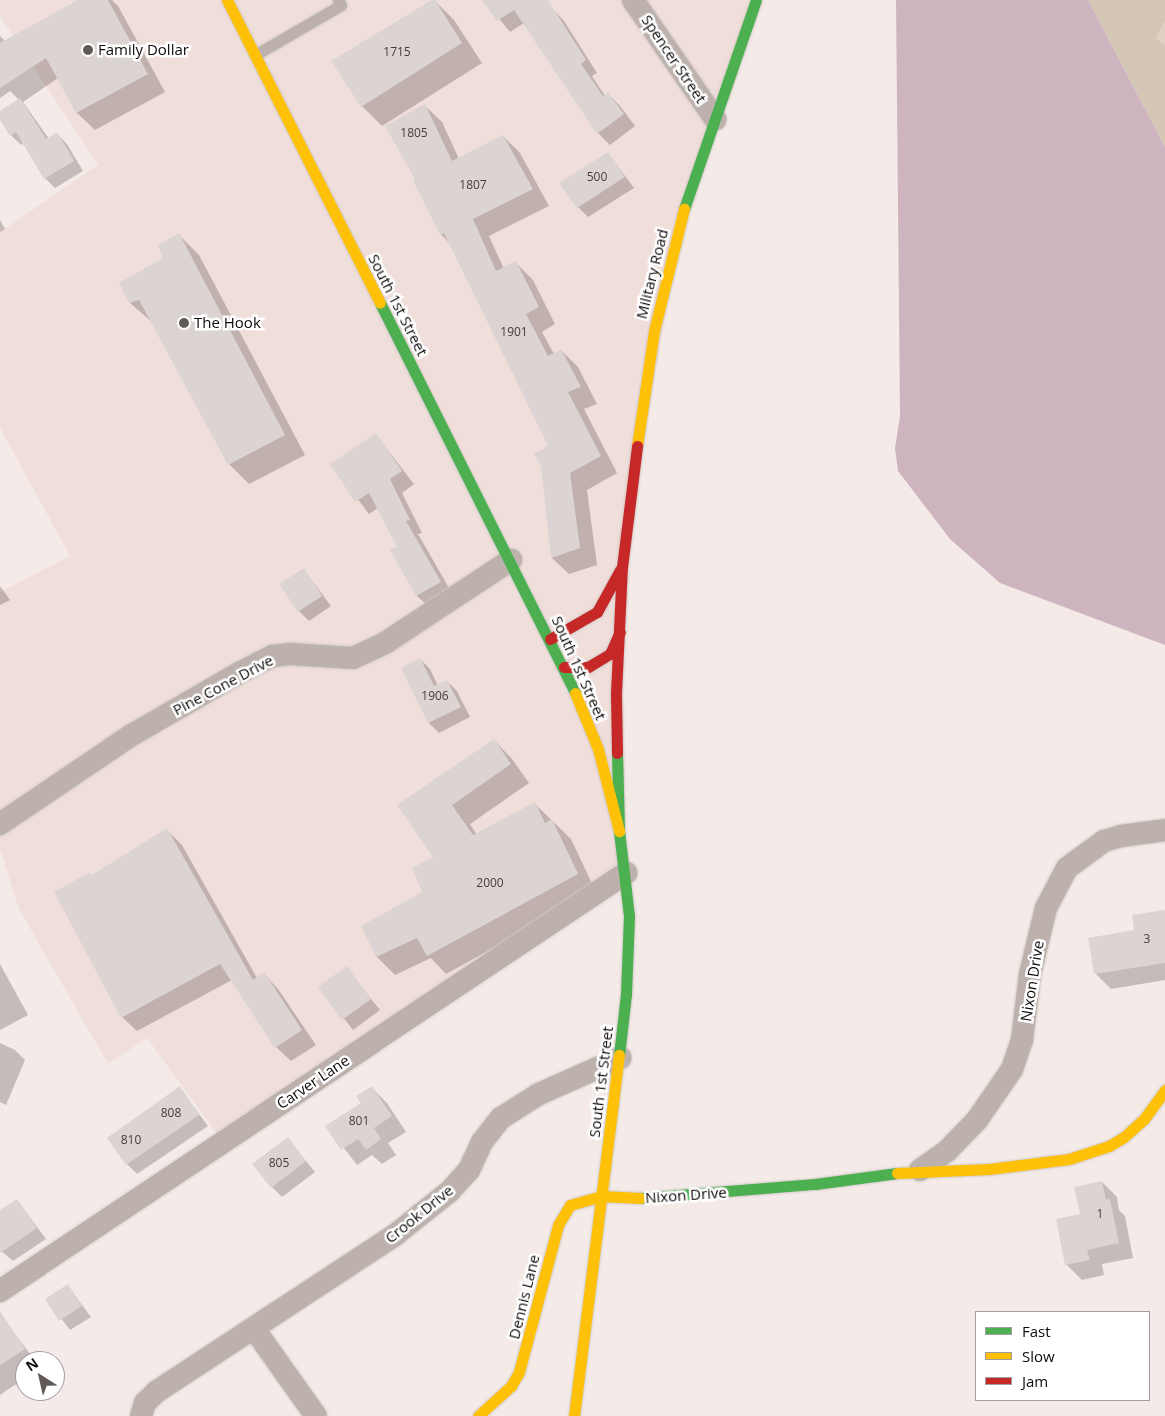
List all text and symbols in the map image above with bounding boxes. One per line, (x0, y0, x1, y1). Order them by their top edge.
street label: Spencer Street (638, 11, 710, 107)
place label: Family Dollar (98, 41, 189, 59)
marker: Family Dollar (82, 44, 94, 56)
house number: 1715 (383, 45, 411, 59)
house number: 1805 (400, 126, 428, 140)
house number: 500 (587, 170, 607, 184)
house number: 1807 (459, 178, 487, 192)
street label: Military Road (632, 227, 672, 321)
street label: South 1st Street (365, 251, 431, 359)
place label: The Hook (194, 314, 261, 332)
marker: The Hook (178, 317, 190, 329)
house number: 1901 (500, 325, 528, 339)
street label: South 1st Street (548, 613, 610, 723)
street label: Pine Cone Drive (170, 651, 276, 719)
house number: 1906 (421, 689, 449, 703)
house number: 2000 (476, 876, 504, 890)
house number: 3 (1144, 932, 1150, 946)
street label: Nixon Drive (1017, 939, 1047, 1023)
street label: South 1st Street (585, 1025, 617, 1139)
street label: Carver Lane (273, 1051, 353, 1113)
house number: 808 (161, 1106, 181, 1120)
house number: 801 (349, 1114, 369, 1128)
house number: 810 (121, 1133, 141, 1147)
house number: 805 (269, 1156, 289, 1170)
street label: Crook Drive (381, 1181, 457, 1247)
street label: Nixon Drive (645, 1183, 727, 1207)
house number: 1 (1097, 1207, 1103, 1221)
street label: Dennis Lane (505, 1253, 543, 1341)
legend (975, 1311, 1150, 1401)
text: Fast (1022, 1321, 1051, 1341)
text: Slow (1022, 1346, 1055, 1366)
north arrow (15, 1351, 65, 1401)
text: N (22, 1353, 42, 1375)
text: Jam (1022, 1371, 1048, 1391)

